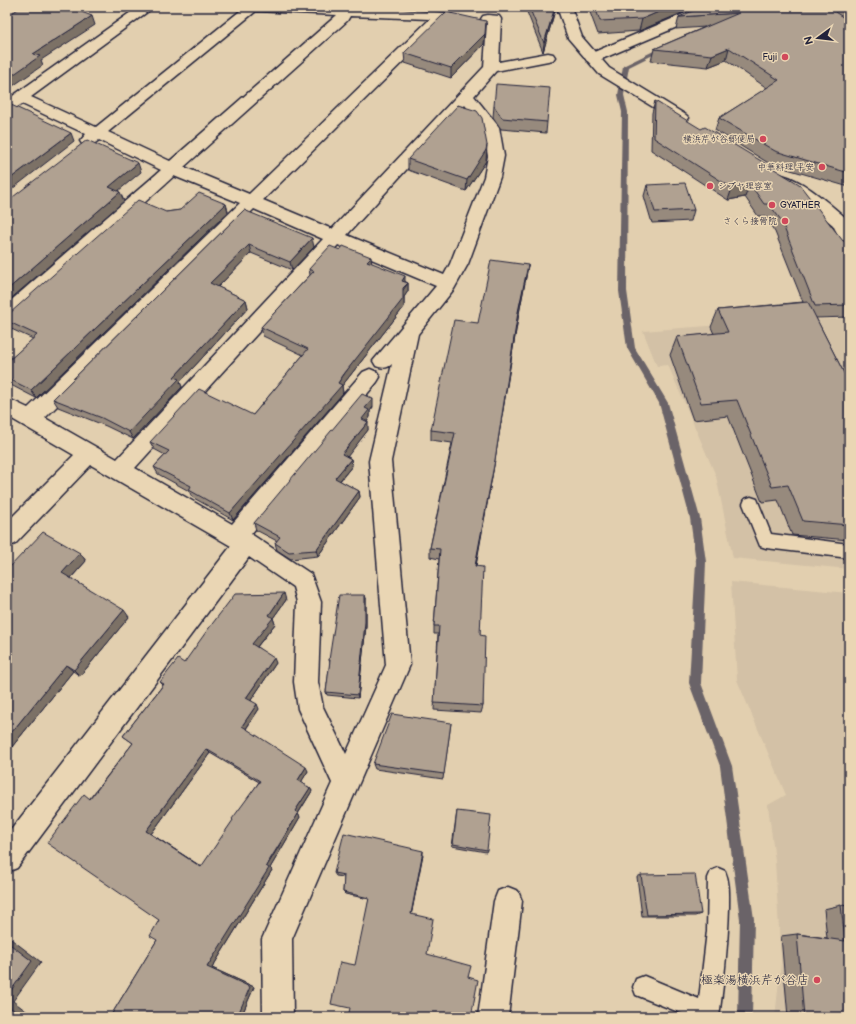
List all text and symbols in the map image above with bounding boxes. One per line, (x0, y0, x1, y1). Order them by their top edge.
north arrow (798, 18, 838, 58)
text: N (801, 35, 816, 46)
place label: Fuji (762, 52, 777, 63)
marker: Fuji (780, 52, 790, 62)
place label: 横浜芹が谷郵便局 (683, 134, 755, 145)
marker: 横浜芹が谷郵便局 (758, 134, 768, 144)
place label: 中華料理 平安 (758, 162, 814, 173)
marker: 中華料理 平安 (817, 162, 827, 172)
marker: シブヤ理容室 (705, 181, 715, 191)
place label: シブヤ理容室 (718, 181, 772, 192)
marker: GYATHER (767, 200, 777, 210)
place label: GYATHER (780, 200, 821, 211)
place label: さくら接骨院 (723, 216, 777, 227)
marker: さくら接骨院 (780, 216, 790, 226)
place label: 極楽湯横浜芹が谷店 (701, 973, 809, 988)
marker: 極楽湯横浜芹が谷店 (812, 975, 822, 985)

